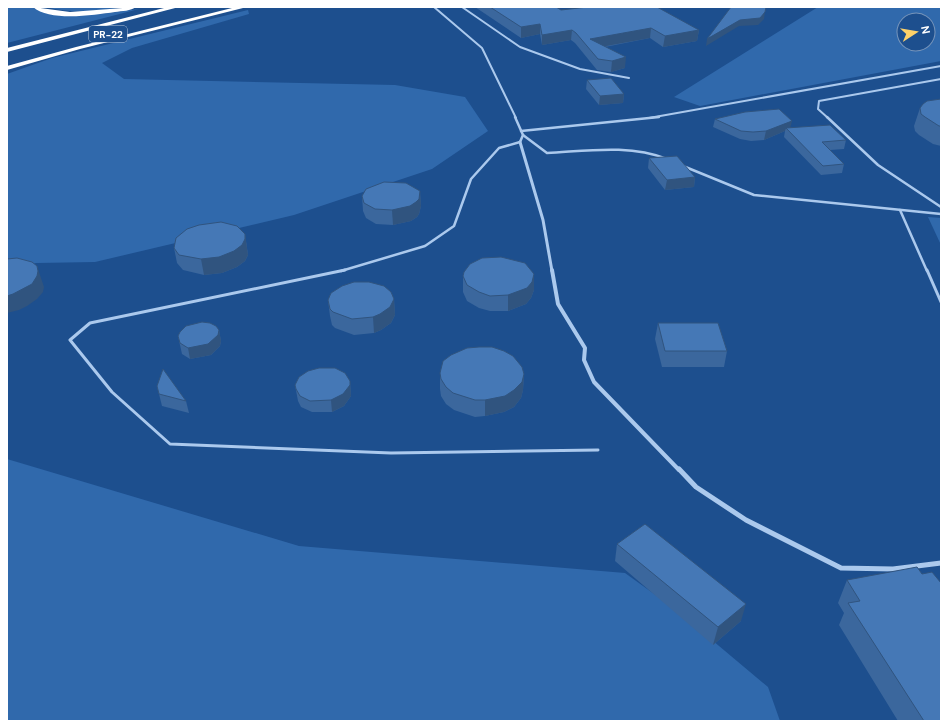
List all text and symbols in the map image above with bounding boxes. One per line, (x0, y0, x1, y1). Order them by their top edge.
north arrow (896, 12, 936, 52)
text: N (918, 25, 933, 35)
road number: PR-22 (89, 26, 127, 42)

